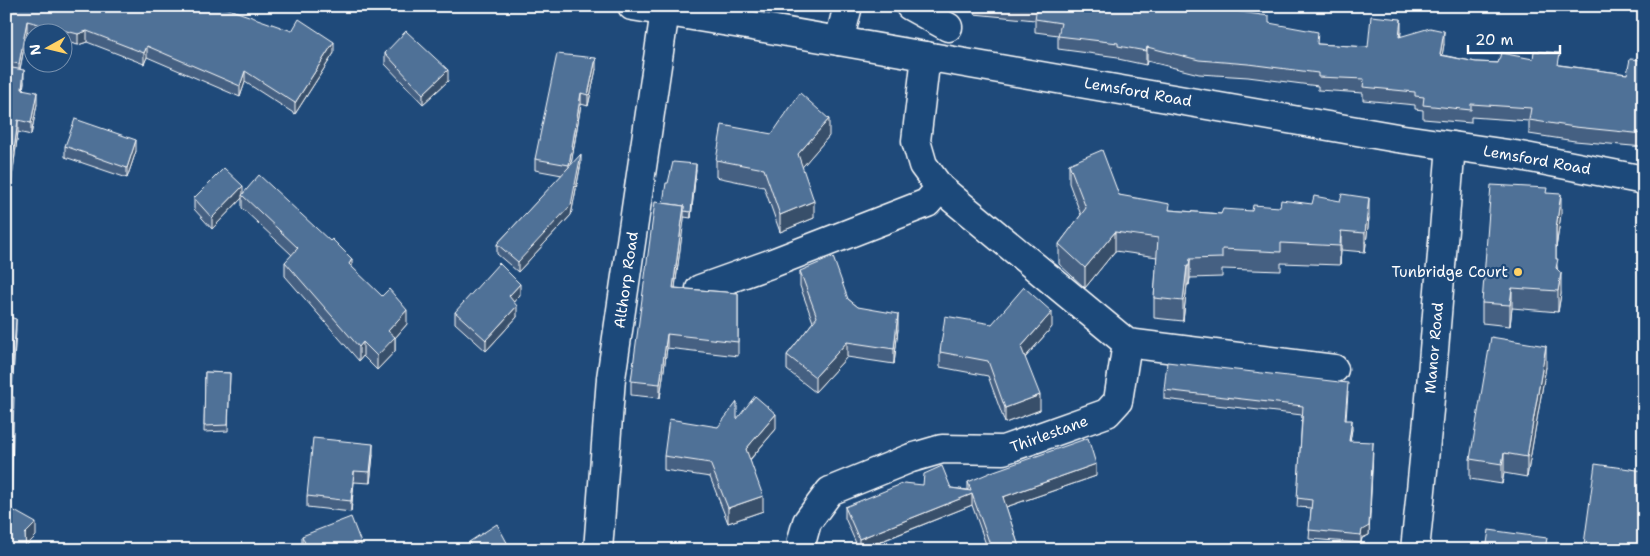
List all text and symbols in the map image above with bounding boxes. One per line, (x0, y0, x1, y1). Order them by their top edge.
north arrow (22, 22, 72, 72)
scale bar (1468, 22, 1560, 54)
text: 20 m (1475, 30, 1514, 50)
text: N (25, 43, 45, 57)
street label: Lemsford Road (1083, 73, 1194, 111)
street label: Lemsford Road (1482, 141, 1593, 179)
street label: Althorp Road (609, 230, 643, 330)
place label: Tunbridge Court (1392, 262, 1508, 282)
marker: Tunbridge Court (1512, 266, 1524, 278)
street label: Manor Road (1420, 301, 1448, 395)
street label: Thirlestane (1007, 411, 1091, 457)

